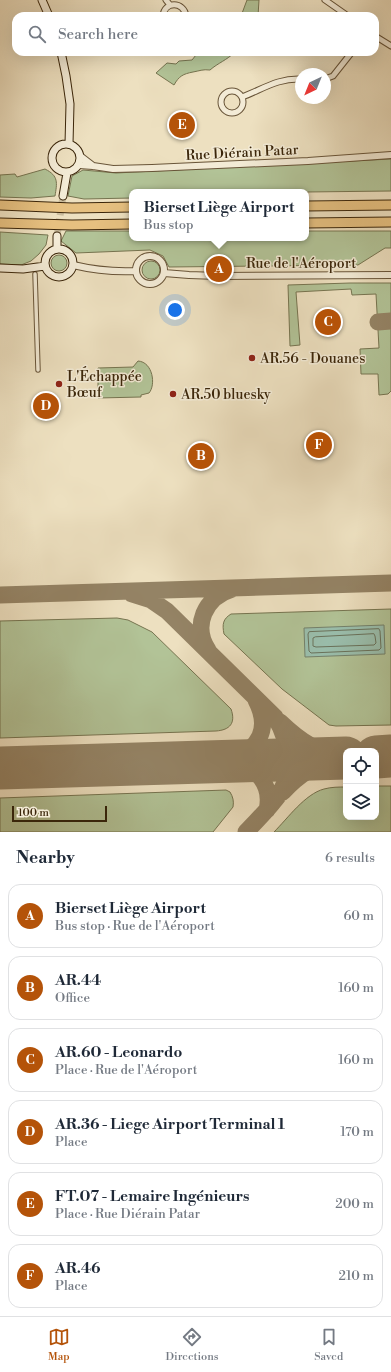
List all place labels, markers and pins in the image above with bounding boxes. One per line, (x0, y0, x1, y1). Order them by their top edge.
pin: E (169, 110, 195, 140)
pin: A (206, 254, 232, 284)
pin: C (315, 307, 341, 337)
place label: AR.56 - Douanes (259, 350, 365, 368)
marker: AR.56 - Douanes (247, 353, 257, 363)
place label: L'Échappée Bœuf (66, 366, 142, 402)
marker: L'Échappée Bœuf (54, 379, 64, 389)
place label: AR.50 bluesky (180, 386, 271, 404)
marker: AR.50 bluesky (168, 389, 178, 399)
pin: D (33, 391, 59, 421)
pin: F (306, 430, 332, 460)
pin: B (188, 441, 214, 471)

